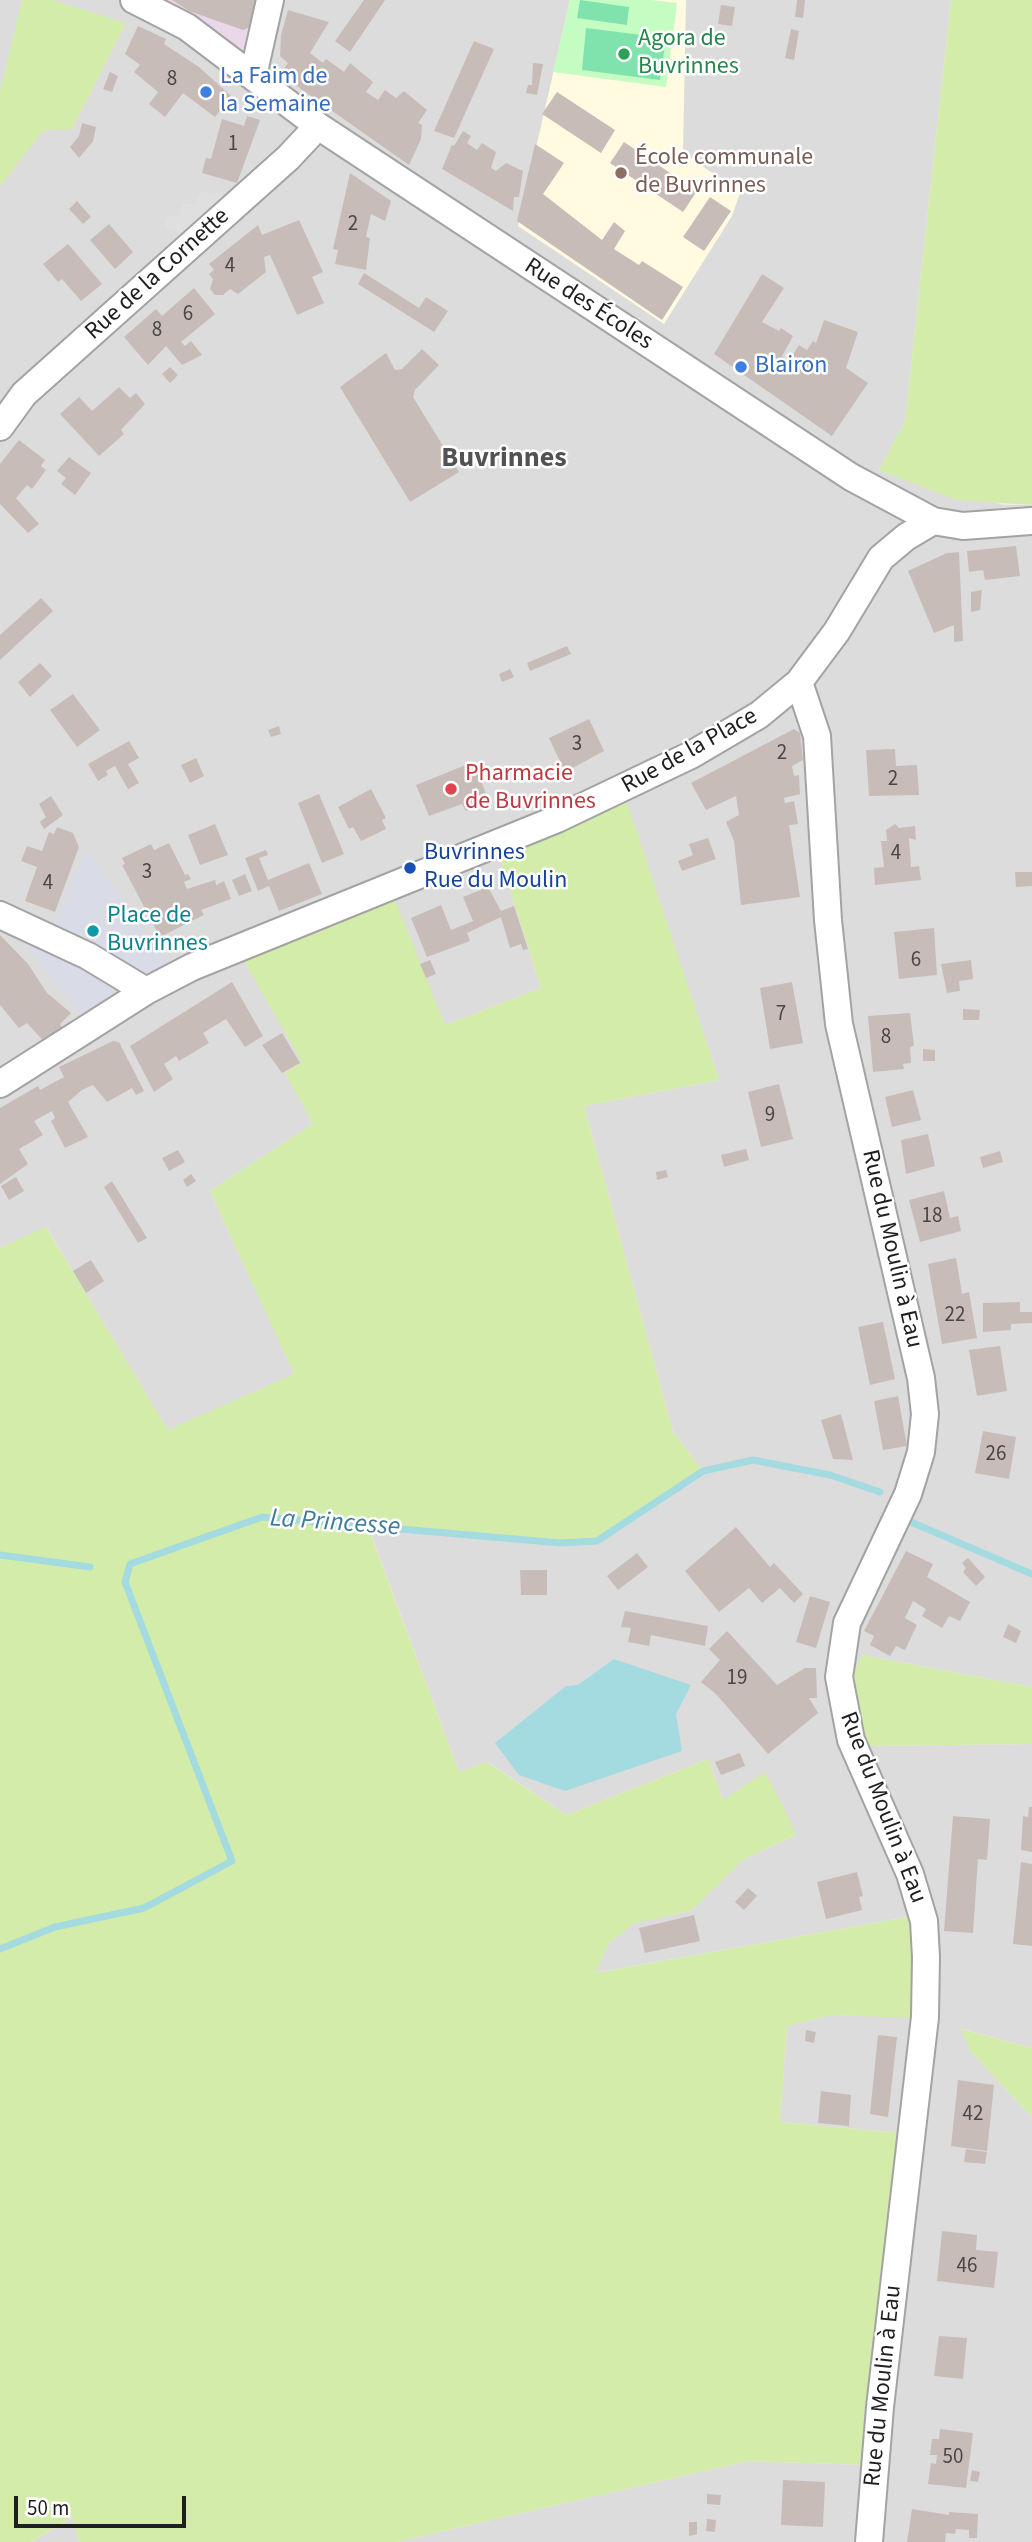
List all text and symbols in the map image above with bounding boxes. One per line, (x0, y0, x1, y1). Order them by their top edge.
place label: Agora de Buvrinnes (638, 26, 739, 82)
marker: Agora de Buvrinnes (616, 46, 632, 62)
place label: La Faim de la Semaine (220, 64, 331, 120)
house number: 8 (167, 67, 177, 93)
marker: La Faim de la Semaine (198, 84, 214, 100)
house number: 1 (228, 132, 238, 158)
place label: École communale de Buvrinnes (635, 145, 813, 201)
marker: École communale de Buvrinnes (613, 165, 629, 181)
street label: Rue de la Cornette (80, 203, 236, 347)
house number: 2 (348, 212, 358, 238)
street label: Rue des Écoles (518, 253, 658, 357)
house number: 4 (225, 254, 235, 280)
house number: 6 (183, 302, 193, 328)
house number: 8 (152, 318, 162, 344)
place label: Blairon (755, 353, 827, 381)
marker: Blairon (733, 359, 749, 375)
district label: Buvrinnes (441, 443, 567, 477)
street label: Rue de la Place (617, 703, 763, 801)
house number: 3 (572, 732, 582, 758)
house number: 2 (777, 741, 787, 767)
place label: Pharmacie de Buvrinnes (465, 761, 596, 817)
house number: 2 (888, 767, 898, 793)
marker: Pharmacie de Buvrinnes (443, 781, 459, 797)
place label: Buvrinnes Rue du Moulin (424, 840, 567, 896)
house number: 4 (891, 841, 901, 867)
house number: 3 (142, 860, 152, 886)
marker: Buvrinnes Rue du Moulin (402, 860, 418, 876)
house number: 4 (43, 871, 53, 897)
place label: Place de Buvrinnes (107, 903, 208, 959)
marker: Place de Buvrinnes (85, 923, 101, 939)
house number: 6 (911, 948, 921, 974)
house number: 7 (776, 1002, 786, 1028)
house number: 8 (881, 1025, 891, 1051)
house number: 9 (765, 1103, 775, 1129)
street label: Rue du Moulin à Eau (854, 1147, 928, 1351)
house number: 18 (922, 1204, 942, 1230)
house number: 22 (945, 1303, 965, 1329)
house number: 26 (986, 1442, 1006, 1468)
water label: La Princesse (269, 1504, 401, 1544)
house number: 19 (727, 1666, 747, 1692)
street label: Rue du Moulin à Eau (832, 1708, 932, 1908)
house number: 42 (963, 2102, 983, 2128)
house number: 46 (957, 2254, 977, 2280)
street label: Rue du Moulin à Eau (859, 2284, 909, 2488)
house number: 50 (943, 2445, 963, 2471)
scale bar (18, 2482, 189, 2526)
text: 50 m (27, 2493, 69, 2523)

